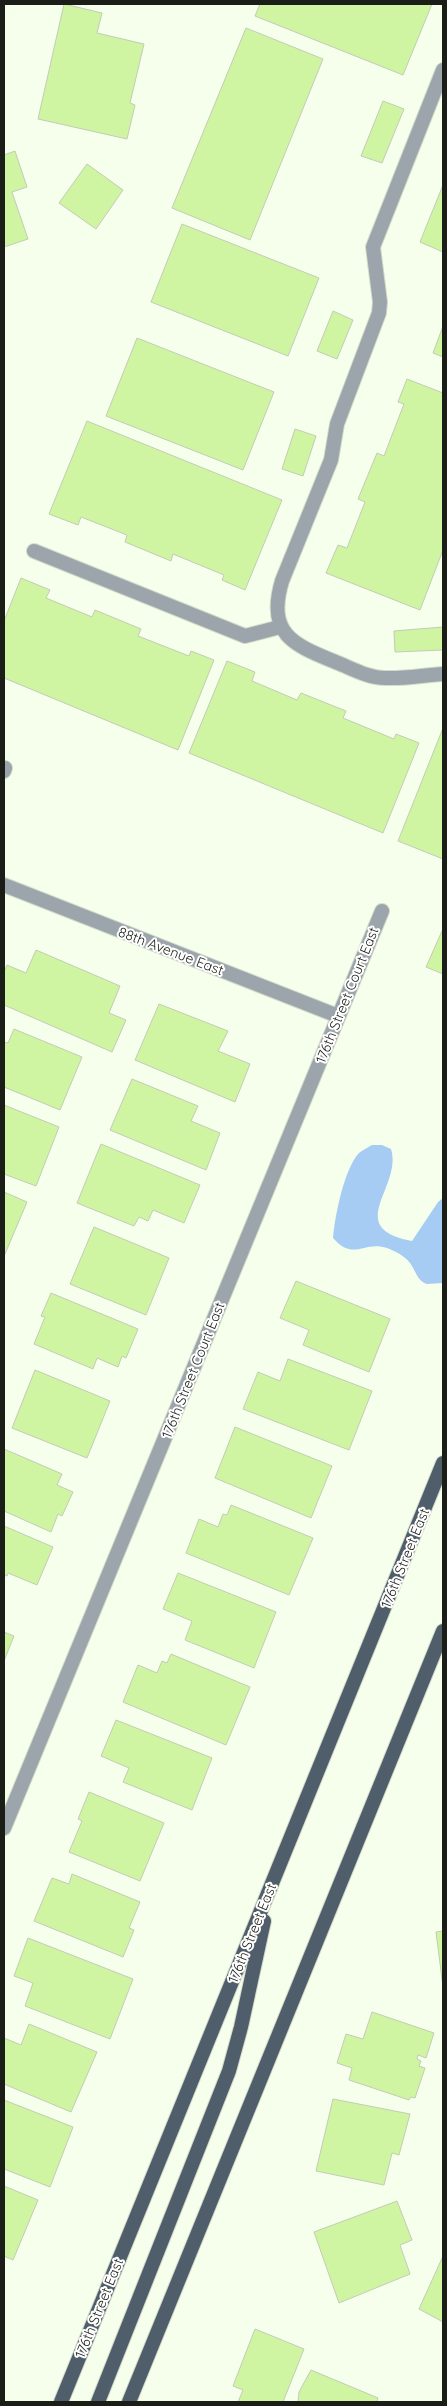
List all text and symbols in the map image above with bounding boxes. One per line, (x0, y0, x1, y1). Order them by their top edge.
street label: 88th Avenue East (116, 923, 226, 979)
street label: 176th Street Court East (311, 924, 383, 1066)
street label: 176th Street Court East (157, 1299, 229, 1441)
street label: 176th Street East (377, 1505, 433, 1610)
street label: 176th Street East (224, 1880, 280, 1985)
street label: 176th Street East (71, 2255, 127, 2360)

